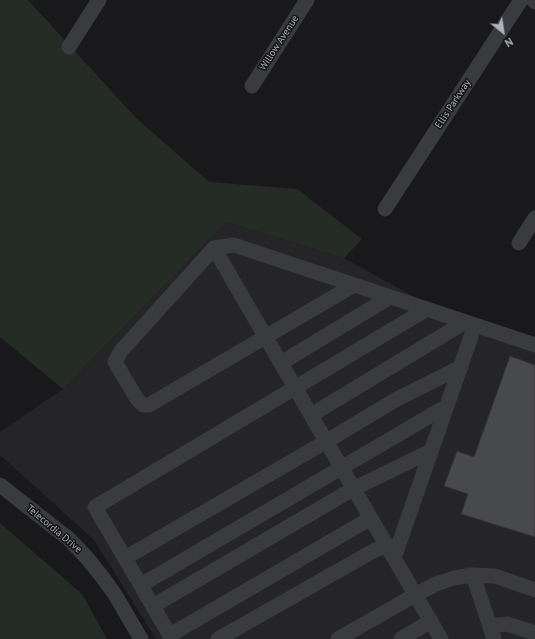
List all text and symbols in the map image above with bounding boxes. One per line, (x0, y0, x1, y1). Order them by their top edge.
north arrow (483, 12, 523, 52)
street label: Willow Avenue (257, 13, 301, 73)
text: N (502, 35, 516, 50)
street label: Ellis Parkway (433, 77, 473, 131)
street label: Telecordia Drive (24, 502, 84, 556)

